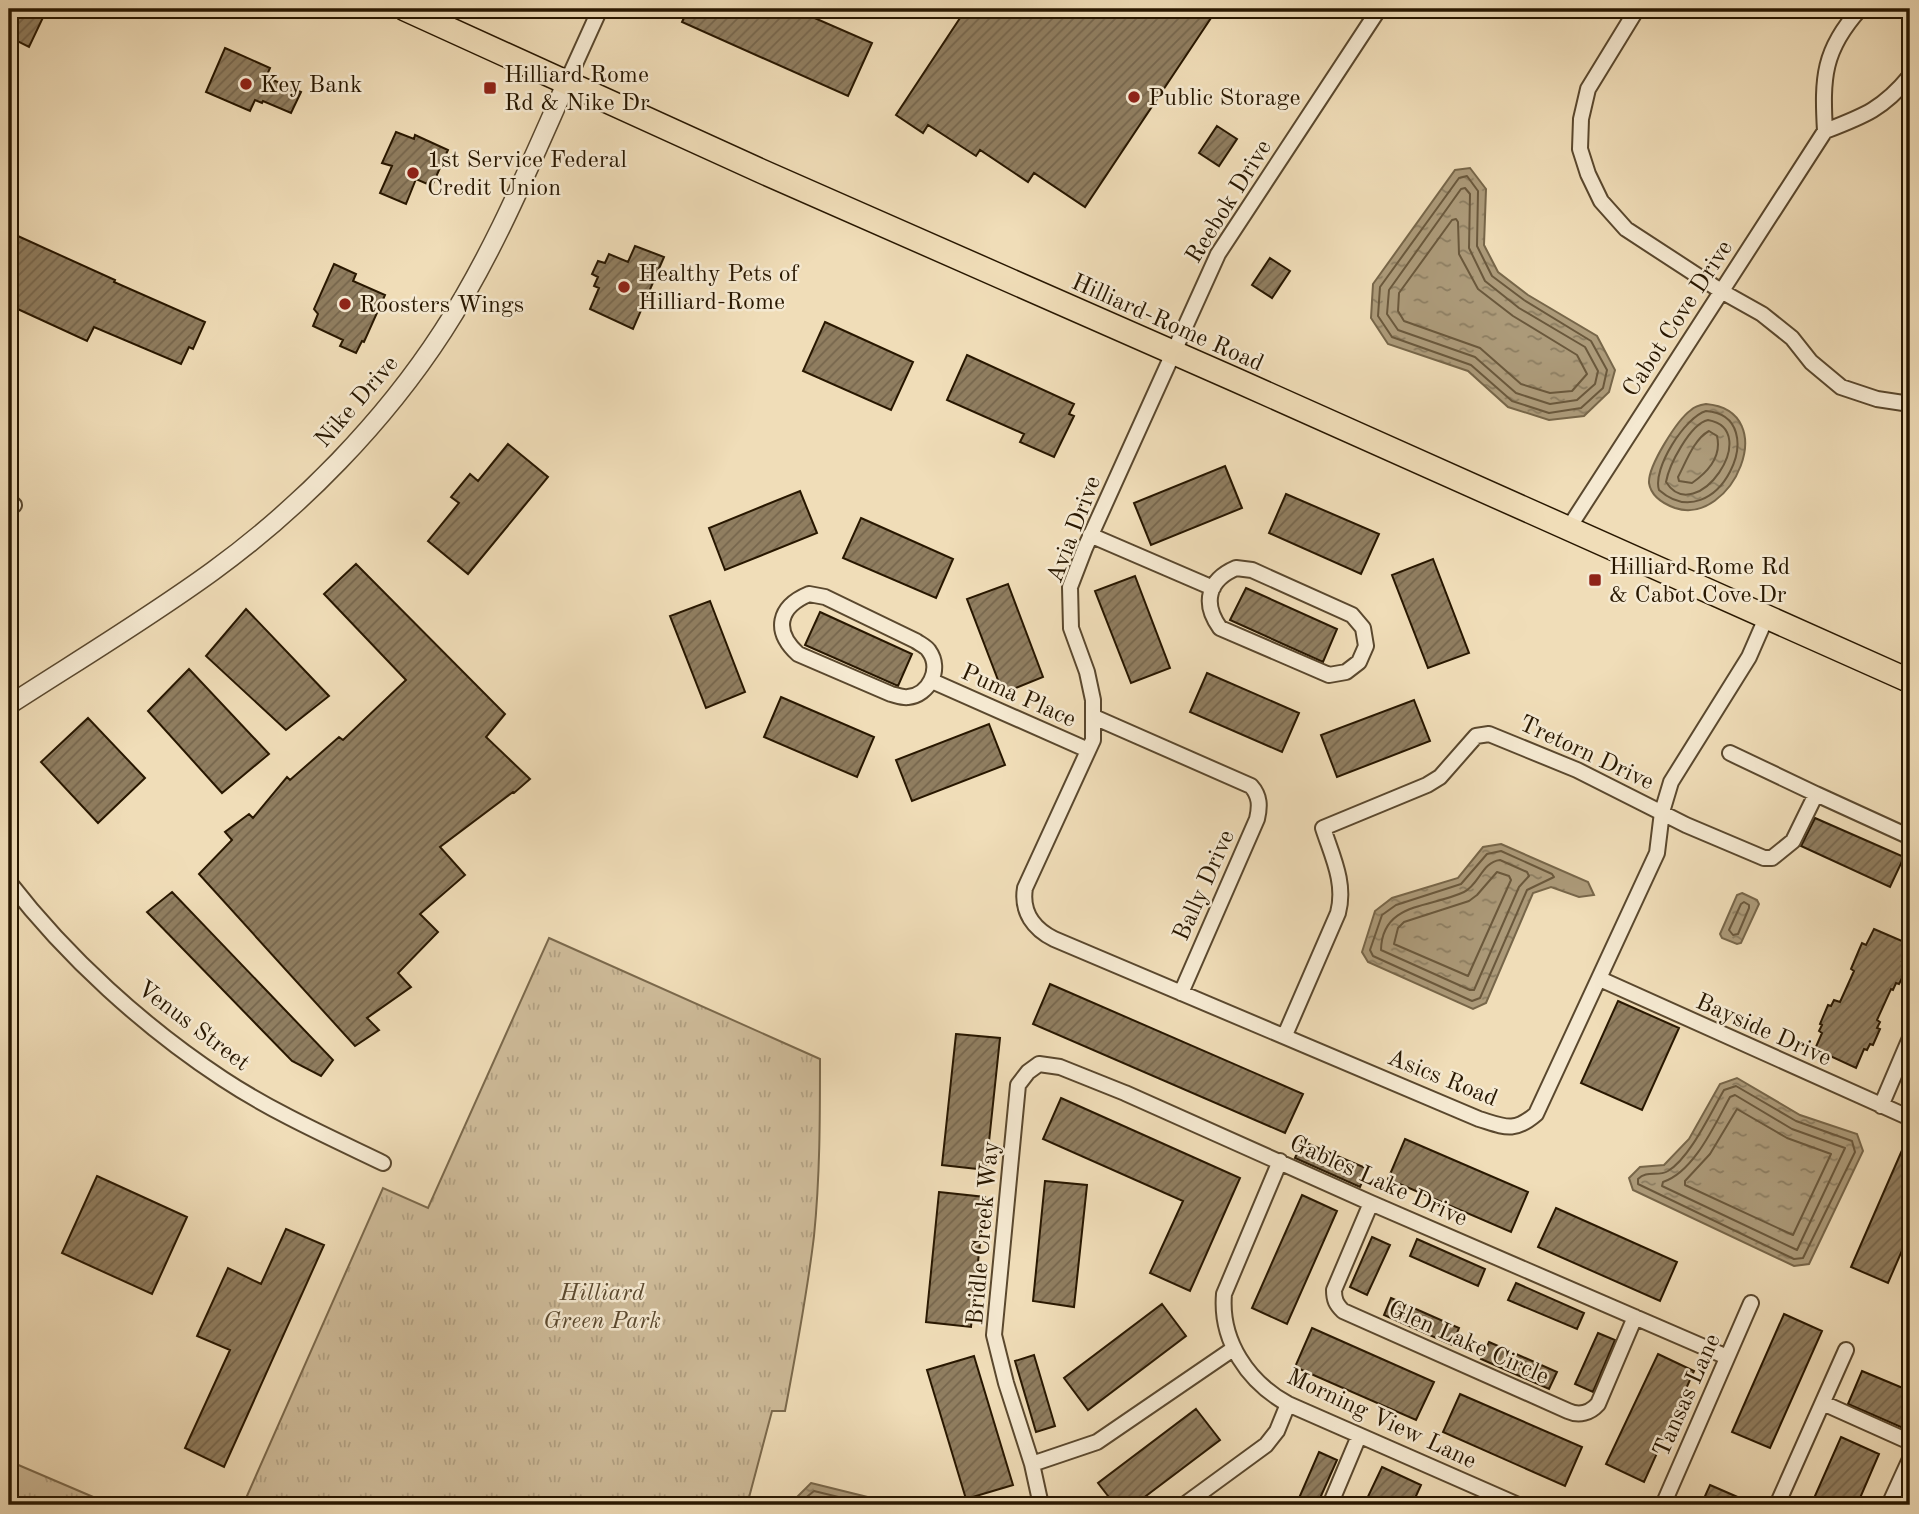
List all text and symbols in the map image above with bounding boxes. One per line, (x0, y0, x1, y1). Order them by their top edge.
place label: Hilliard Rome Rd & Nike Dr (504, 64, 650, 116)
place label: Key Bank (260, 74, 362, 98)
marker: Key Bank (238, 76, 254, 92)
marker: Hilliard Rome Rd & Nike Dr (482, 80, 498, 96)
place label: Public Storage (1148, 87, 1300, 111)
marker: Public Storage (1126, 89, 1142, 105)
street label: Reebok Drive (1182, 136, 1277, 268)
place label: 1st Service Federal Credit Union (427, 149, 627, 201)
marker: 1st Service Federal Credit Union (405, 165, 421, 181)
street label: Cabot Cove Drive (1619, 237, 1738, 402)
place label: Healthy Pets of Hilliard-Rome (638, 263, 800, 315)
street label: Hilliard-Rome Road (1068, 271, 1267, 377)
marker: Healthy Pets of Hilliard-Rome (616, 279, 632, 295)
place label: Roosters Wings (359, 294, 524, 318)
marker: Roosters Wings (337, 296, 353, 312)
street label: Nike Drive (311, 352, 404, 453)
street label: Avia Drive (1044, 473, 1106, 586)
place label: Hilliard Rome Rd & Cabot Cove Dr (1609, 556, 1790, 608)
marker: Hilliard Rome Rd & Cabot Cove Dr (1587, 572, 1603, 588)
street label: Puma Place (957, 661, 1079, 733)
street label: Tretorn Drive (1515, 712, 1657, 795)
street label: Bally Drive (1170, 827, 1240, 945)
street label: Venus Street (132, 977, 253, 1076)
street label: Bayside Drive (1692, 990, 1835, 1071)
street label: Asics Road (1384, 1046, 1501, 1112)
street label: Gables Lake Drive (1286, 1132, 1471, 1232)
street label: Bridle Creek Way (964, 1140, 1004, 1326)
park label: Hilliard Green Park (543, 1282, 661, 1334)
street label: Glen Lake Circle (1384, 1298, 1552, 1390)
street label: Tansas Lane (1650, 1331, 1726, 1461)
street label: Morning View Lane (1283, 1365, 1480, 1474)

